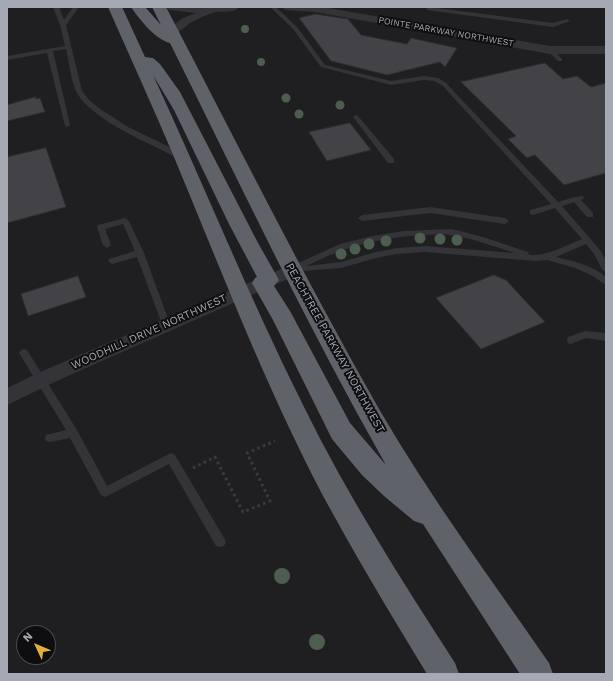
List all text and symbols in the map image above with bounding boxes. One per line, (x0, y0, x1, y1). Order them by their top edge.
street label: POINTE PARKWAY NORTHWEST (378, 15, 514, 49)
street label: PEACHTREE PARKWAY NORTHWEST (283, 261, 387, 435)
street label: WOODHILL DRIVE NORTHWEST (69, 292, 229, 372)
north arrow (16, 625, 56, 665)
text: N (20, 630, 35, 644)

